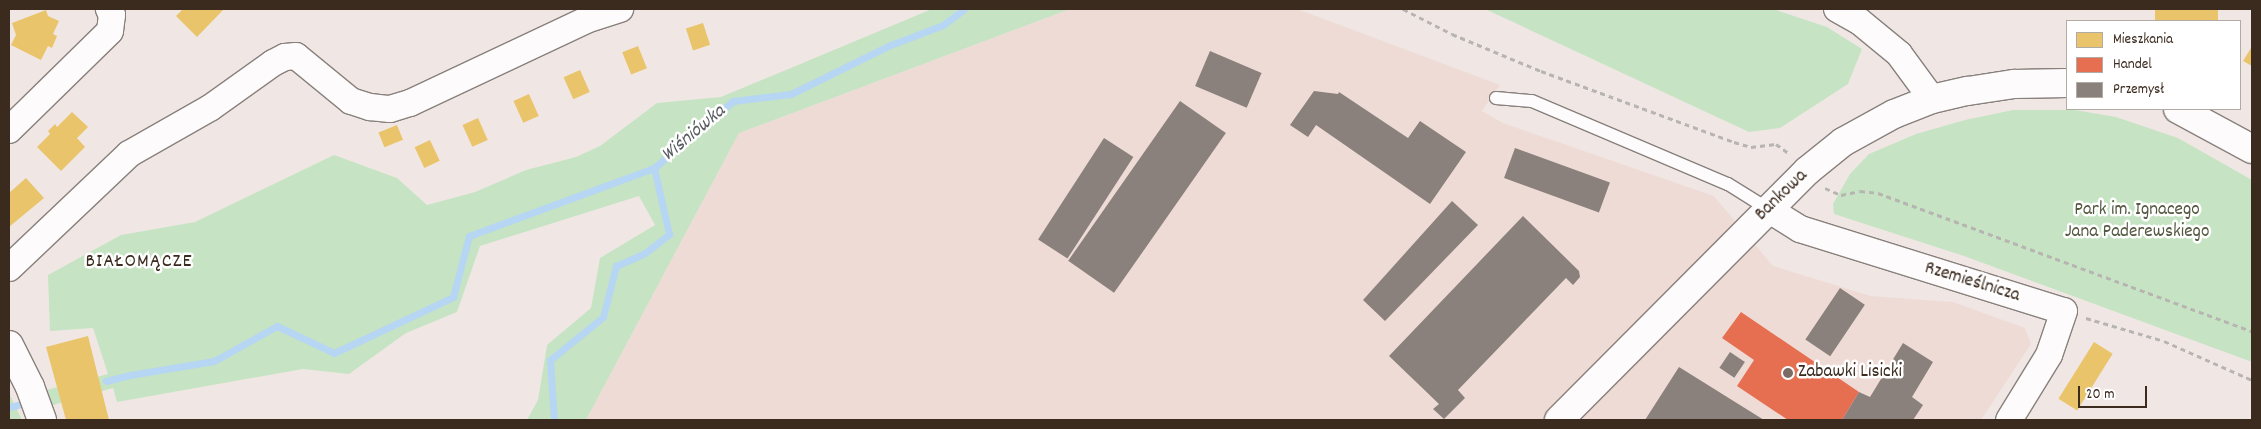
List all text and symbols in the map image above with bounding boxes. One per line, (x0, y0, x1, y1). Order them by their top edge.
legend (2066, 20, 2241, 110)
text: Mieszkania (2113, 29, 2173, 51)
text: Handel (2113, 54, 2152, 76)
text: Przemysł (2113, 79, 2164, 101)
water label: Wiśniówka (657, 100, 731, 168)
street label: Bankowa (1751, 166, 1813, 226)
park label: Park im. Ignacego Jana Paderewskiego (2065, 200, 2209, 244)
district label: BIAŁOMĄCZE (84, 250, 194, 274)
street label: Rzemieślnicza (1922, 258, 2022, 308)
place label: Zabawki Lisicki (1798, 362, 1902, 384)
marker: Zabawki Lisicki (1782, 367, 1794, 379)
scale bar (2081, 376, 2150, 408)
text: 20 m (2086, 384, 2114, 406)

